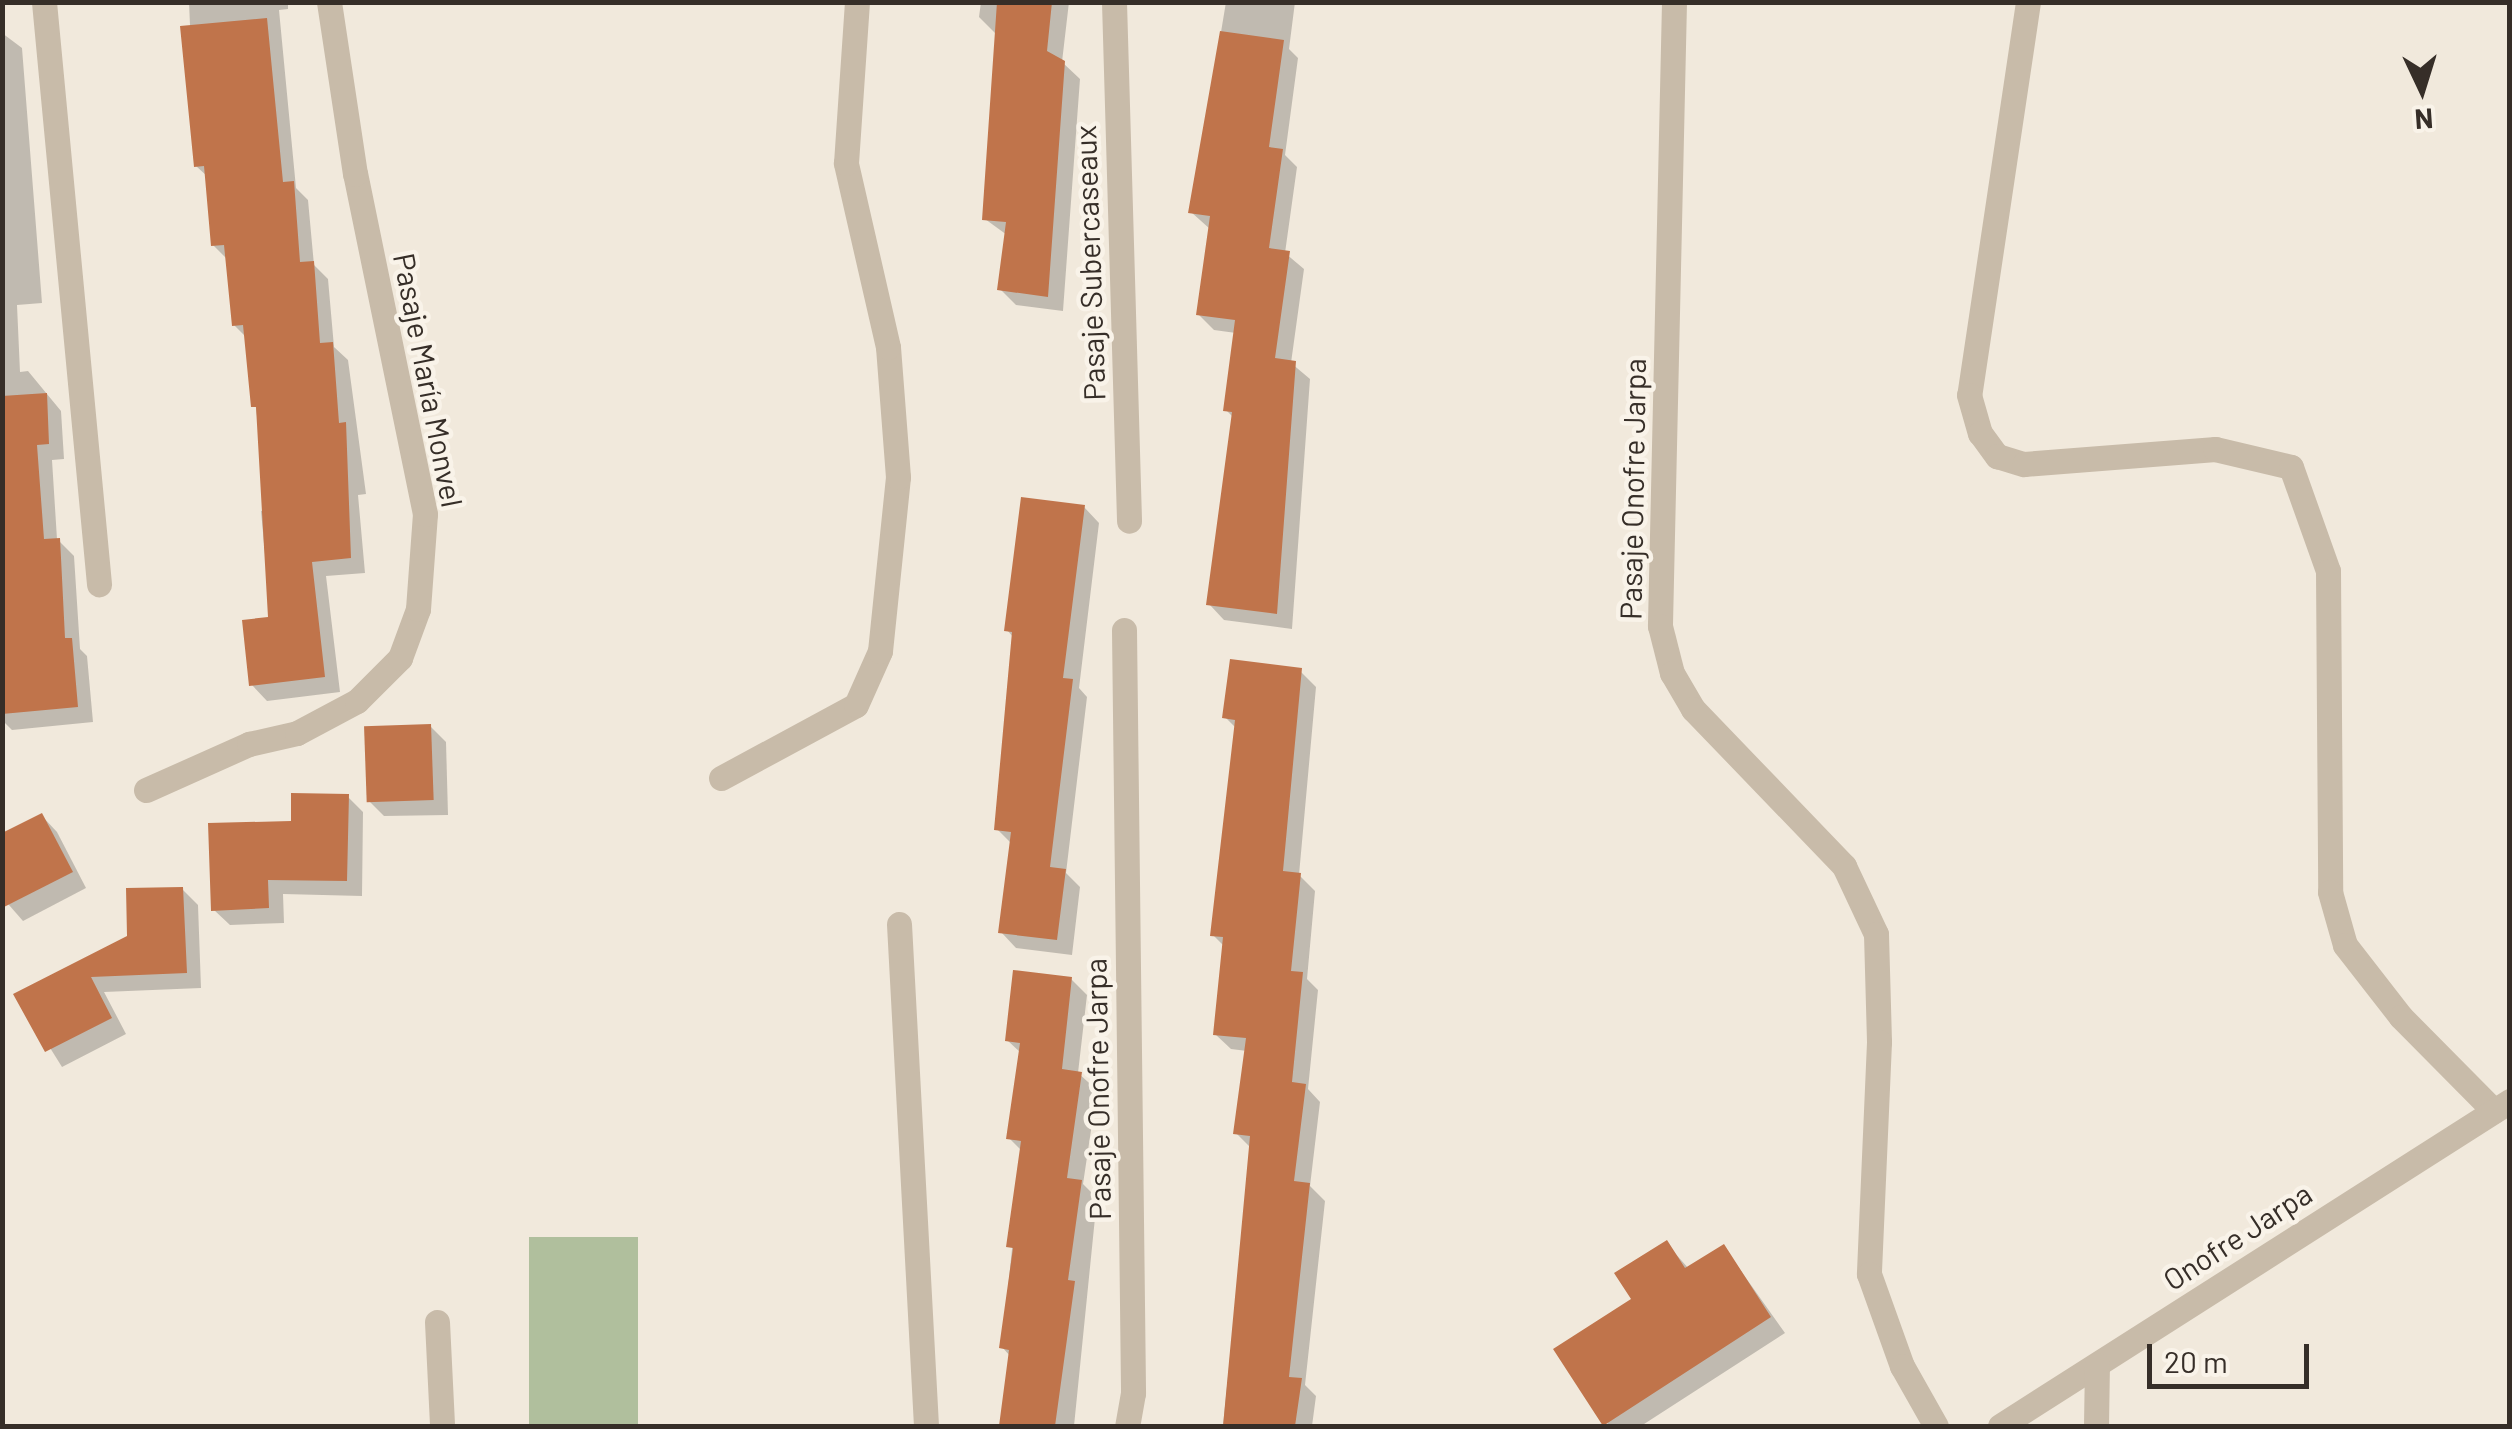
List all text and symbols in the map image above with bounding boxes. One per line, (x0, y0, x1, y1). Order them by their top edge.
north arrow (2372, 40, 2472, 140)
text: N (2414, 102, 2435, 138)
street label: Pasaje Subercaseaux (1066, 125, 1112, 401)
street label: Pasaje María Monvel (387, 250, 471, 510)
street label: Pasaje Onofre Jarpa (1612, 358, 1652, 620)
street label: Pasaje Onofre Jarpa (1077, 958, 1117, 1220)
street label: Onofre Jarpa (2156, 1175, 2318, 1297)
scale bar (2152, 1324, 2314, 1386)
text: 20 m (2164, 1343, 2228, 1379)

